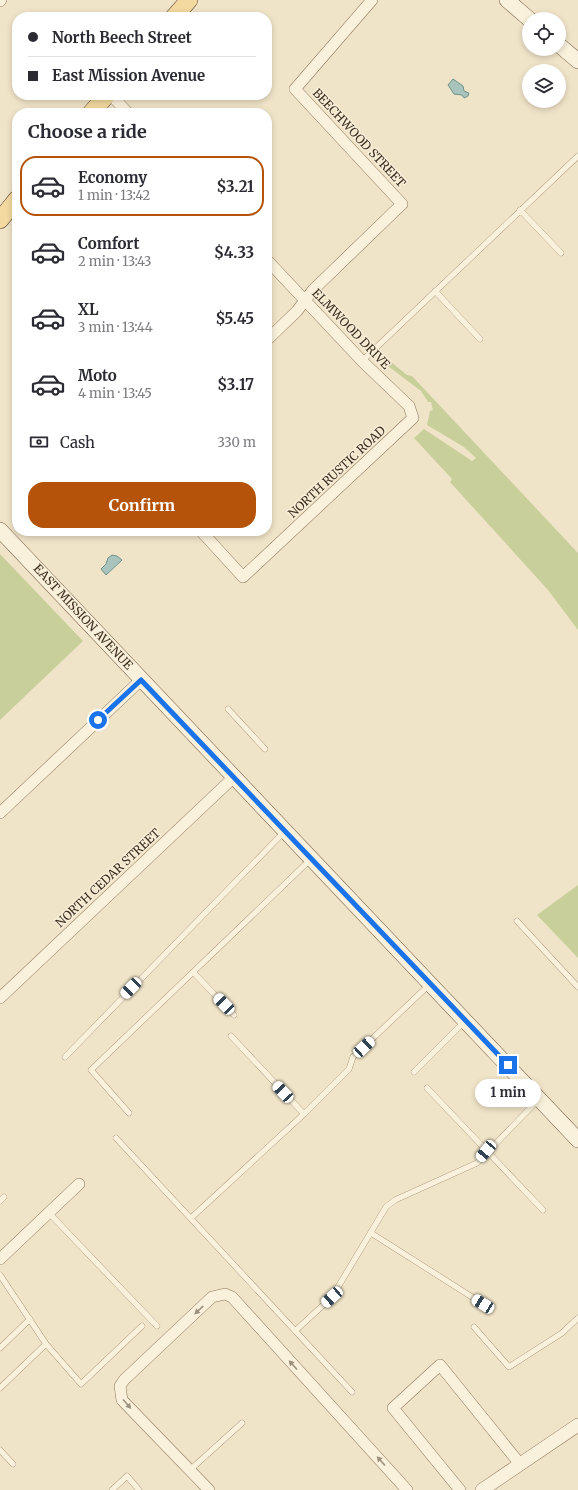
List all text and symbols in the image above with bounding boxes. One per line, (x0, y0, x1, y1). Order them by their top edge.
map controls (522, 12, 566, 108)
button: locate (522, 12, 566, 56)
text: North Beech Street (52, 28, 192, 47)
button: layers (522, 64, 566, 108)
text: East Mission Avenue (52, 66, 205, 85)
street label: BEECHWOOD STREET (310, 85, 409, 191)
text: Choose a ride (28, 120, 147, 143)
icon: car (30, 168, 66, 204)
text: Economy (78, 168, 147, 187)
text: $3.21 (216, 177, 254, 196)
text: 1 min · 13:42 (78, 187, 150, 204)
icon: car (30, 234, 66, 270)
text: Comfort (78, 234, 139, 253)
text: $4.33 (214, 243, 254, 262)
text: 2 min · 13:43 (78, 253, 151, 270)
street label: ELMWOOD DRIVE (309, 285, 394, 372)
icon: car (30, 300, 66, 336)
text: XL (78, 300, 99, 319)
text: $5.45 (215, 309, 254, 328)
text: 3 min · 13:44 (78, 319, 153, 336)
icon: car (30, 366, 66, 402)
text: Moto (78, 366, 117, 385)
text: $3.17 (217, 375, 254, 394)
text: 4 min · 13:45 (78, 385, 152, 402)
street label: NORTH RUSTIC ROAD (285, 423, 388, 521)
icon: cash (28, 431, 50, 453)
text: Cash (60, 433, 95, 452)
text: 330 m (217, 434, 256, 451)
button: Confirm (28, 482, 256, 528)
street label: EAST MISSION AVENUE (31, 561, 136, 673)
route start (89, 711, 107, 729)
street label: NORTH CEDAR STREET (52, 825, 164, 930)
car (118, 975, 144, 1001)
car (211, 991, 237, 1017)
car (351, 1034, 377, 1060)
route end (499, 1056, 517, 1074)
car (270, 1079, 296, 1105)
callout: 1 min (475, 1079, 541, 1107)
text: 1 min (490, 1084, 526, 1101)
car (474, 1138, 498, 1164)
car (319, 1285, 345, 1309)
car (470, 1293, 496, 1315)
one-way arrow (194, 1305, 204, 1314)
one-way arrow (288, 1360, 298, 1370)
one-way arrow (122, 1399, 131, 1409)
one-way arrow (376, 1456, 385, 1466)

